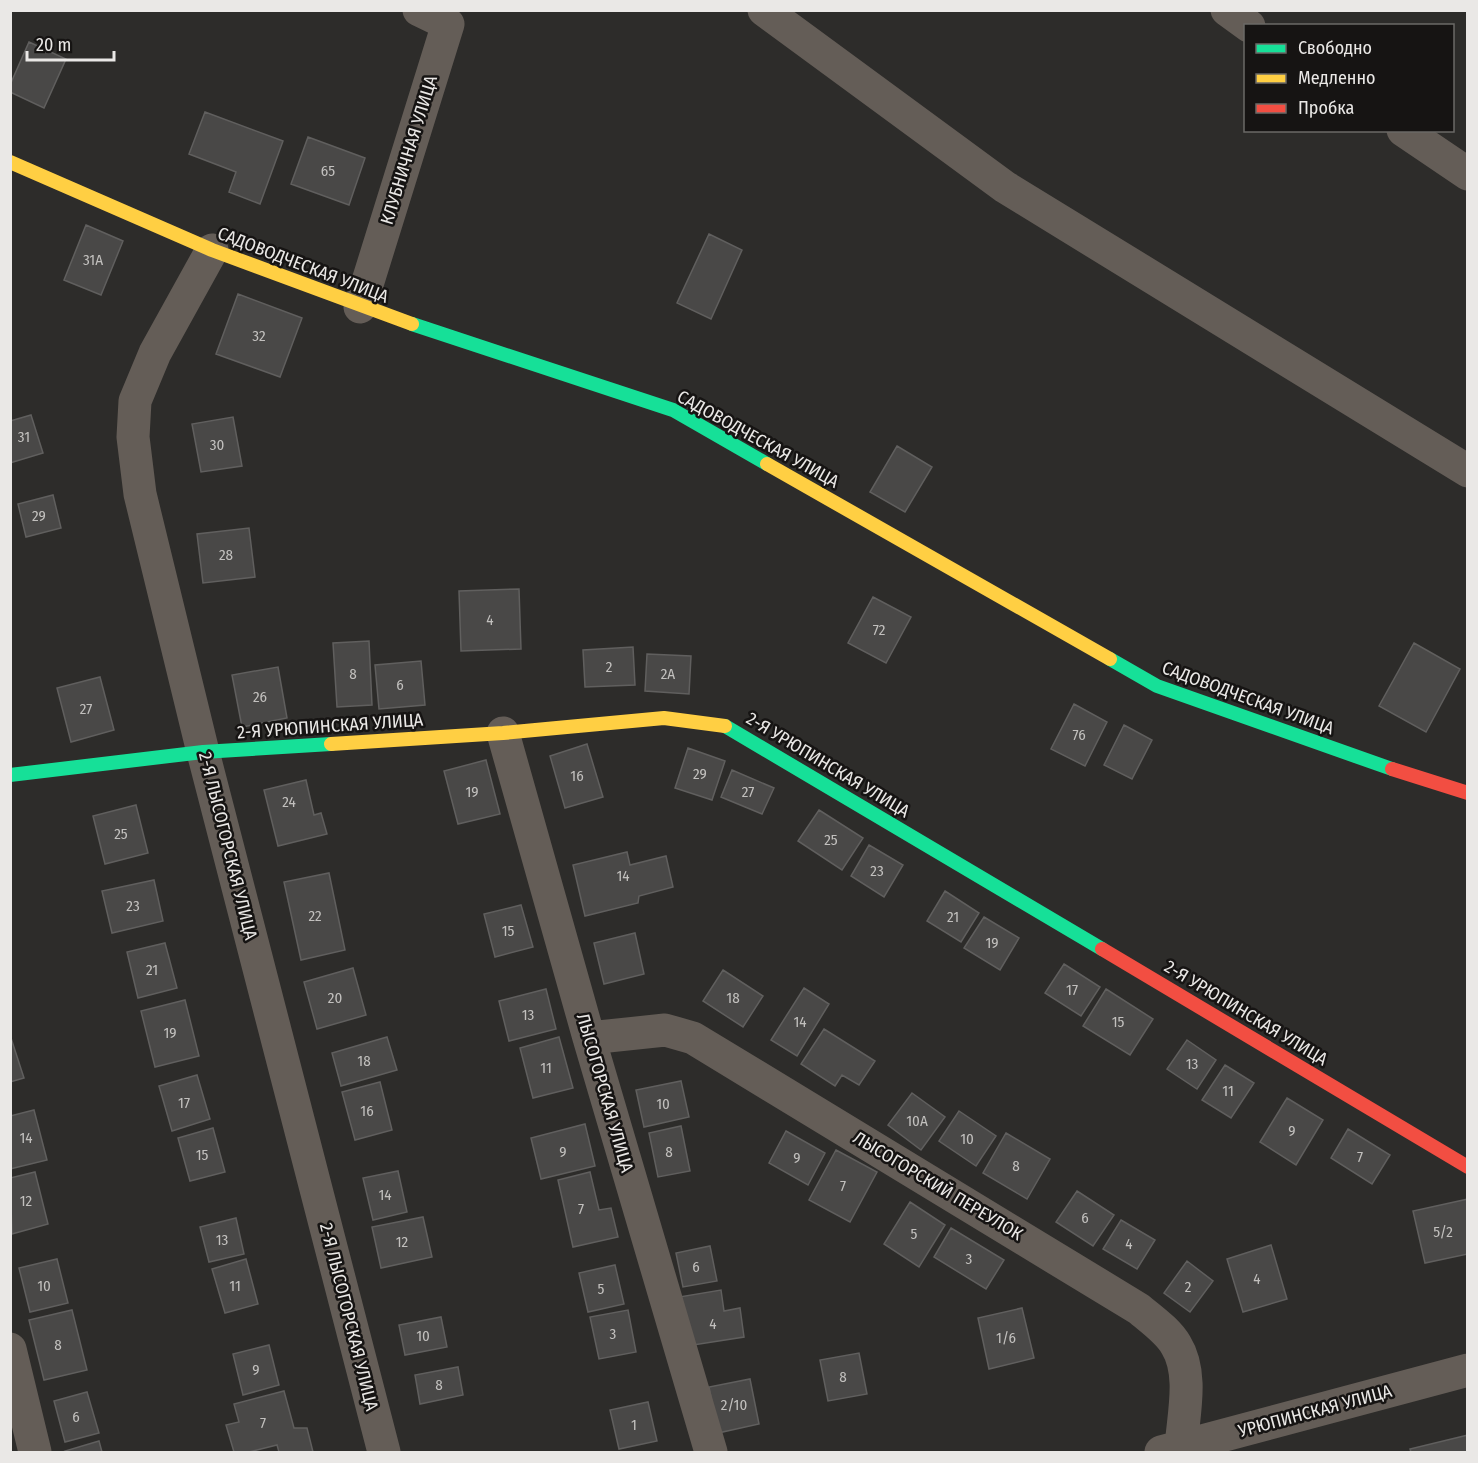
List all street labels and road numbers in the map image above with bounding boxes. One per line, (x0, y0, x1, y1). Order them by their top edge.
street label: КЛУБНИЧНАЯ УЛИЦА (376, 72, 442, 227)
street label: САДОВОДЧЕСКАЯ УЛИЦА (214, 222, 392, 308)
street label: САДОВОДЧЕСКАЯ УЛИЦА (673, 385, 843, 493)
street label: САДОВОДЧЕСКАЯ УЛИЦА (1159, 657, 1338, 740)
street label: 2-Я УРЮПИНСКАЯ УЛИЦА (236, 708, 424, 743)
street label: 2-Я УРЮПИНСКАЯ УЛИЦА (742, 708, 914, 823)
street label: 2-Я ЛЫСОГОРСКАЯ УЛИЦА (194, 750, 262, 943)
street label: 2-Я УРЮПИНСКАЯ УЛИЦА (1160, 956, 1332, 1071)
street label: ЛЫСОГОРСКАЯ УЛИЦА (572, 1011, 638, 1176)
street label: ЛЫСОГОРСКИЙ ПЕРЕУЛОК (849, 1127, 1027, 1246)
street label: 2-Я ЛЫСОГОРСКАЯ УЛИЦА (315, 1221, 383, 1414)
street label: УРЮПИНСКАЯ УЛИЦА (1235, 1380, 1395, 1442)

